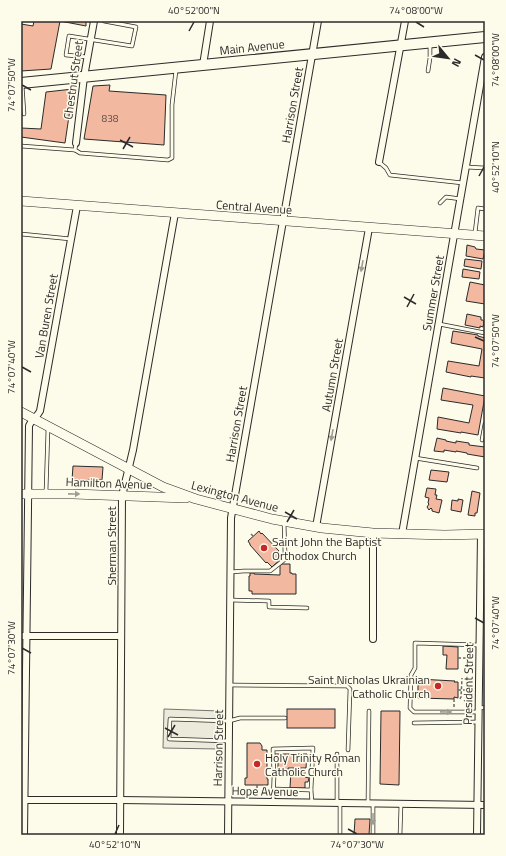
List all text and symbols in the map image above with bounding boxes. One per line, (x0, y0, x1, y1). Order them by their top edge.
text: 40°52'00"N (168, 3, 220, 18)
text: 74°08'00"W (389, 3, 443, 18)
text: 74°08'00"W (488, 33, 503, 87)
street label: Main Avenue (219, 34, 285, 60)
north arrow (428, 38, 468, 78)
street label: Chestnut Street (58, 39, 88, 121)
text: N (448, 56, 466, 70)
text: 74°07'50"W (4, 58, 19, 112)
street label: Harrison Street (276, 65, 308, 145)
house number: 838 (102, 111, 119, 126)
text: 40°52'10"N (488, 141, 503, 193)
street label: Central Avenue (215, 195, 293, 219)
street label: Summer Street (417, 253, 449, 332)
one-way arrow (359, 260, 365, 272)
street label: Van Buren Street (29, 271, 63, 360)
text: 74°07'50"W (488, 314, 503, 368)
street label: Autumn Street (316, 336, 348, 413)
text: 74°07'40"W (4, 340, 19, 394)
street label: Harrison Street (220, 384, 252, 464)
one-way arrow (329, 429, 335, 441)
street label: Hamilton Avenue (65, 472, 153, 494)
street label: Lexington Avenue (189, 475, 281, 517)
one-way arrow (68, 491, 81, 497)
street label: Sherman Street (102, 506, 121, 586)
place label: Saint John the Baptist Orthodox Church (272, 532, 382, 565)
marker: Saint John the Baptist Orthodox Church (259, 543, 269, 553)
text: 74°07'40"W (488, 596, 503, 650)
text: 74°07'30"W (4, 621, 19, 675)
street label: President Street (458, 642, 478, 725)
place label: Saint Nicholas Ukrainian Catholic Church (308, 670, 430, 703)
marker: Saint Nicholas Ukrainian Catholic Church (433, 681, 443, 691)
street label: Harrison Street (208, 709, 228, 787)
one-way arrow (440, 709, 453, 715)
place label: Holy Trinity Roman Catholic Church (265, 748, 360, 781)
marker: Holy Trinity Roman Catholic Church (252, 759, 262, 769)
street label: Hope Avenue (231, 781, 299, 801)
one-way arrow (370, 813, 376, 826)
text: 40°52'10"N (89, 837, 141, 852)
text: 74°07'30"W (330, 837, 384, 852)

